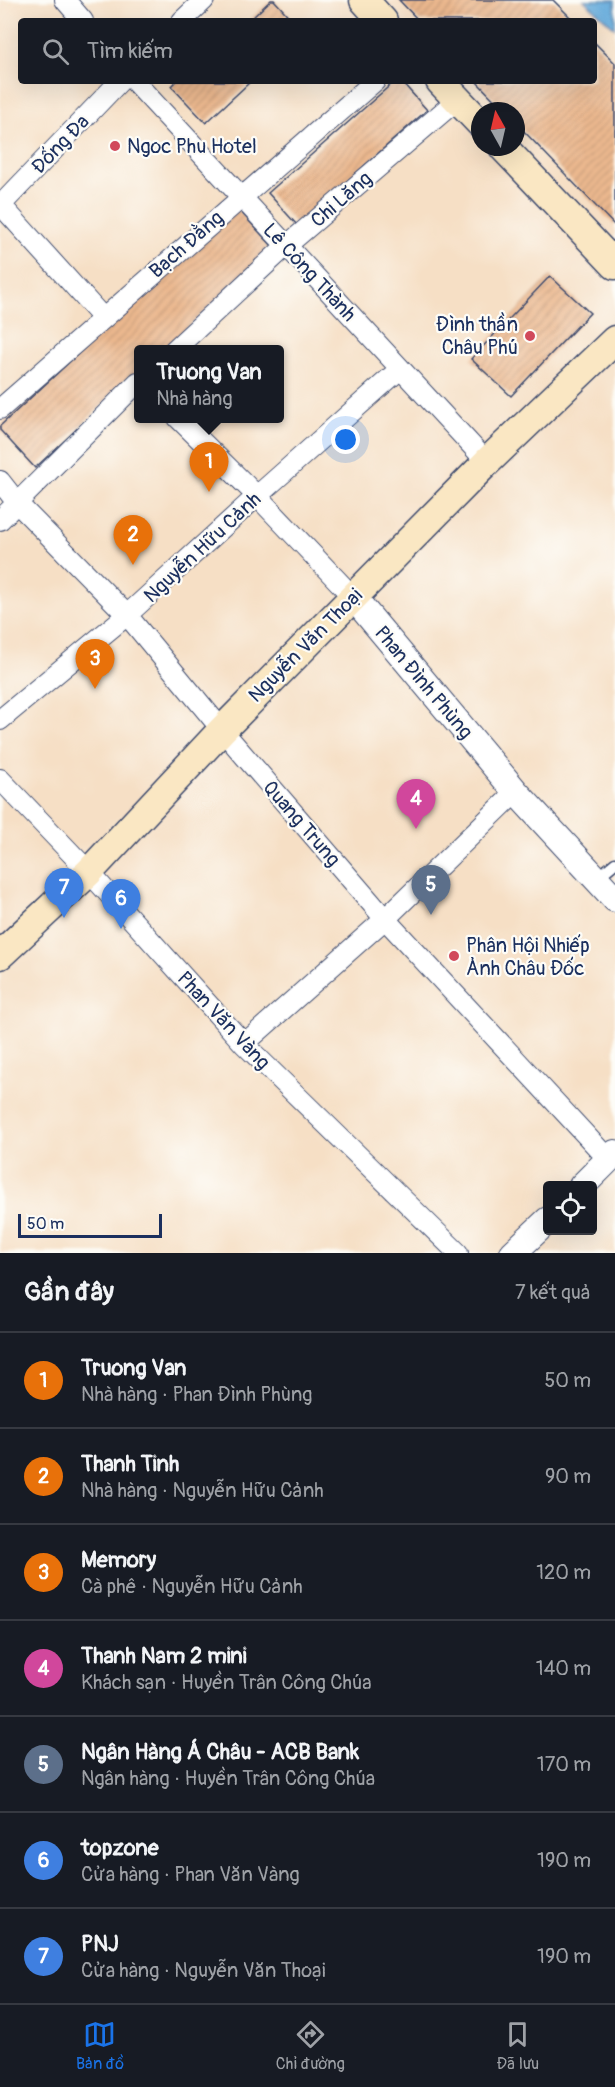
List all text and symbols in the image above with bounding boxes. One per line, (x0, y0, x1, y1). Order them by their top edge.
search box (18, 18, 597, 84)
icon: search (39, 35, 72, 68)
text: Tìm kiếm (87, 37, 173, 65)
north arrow (471, 102, 525, 156)
street label: Đống Đa (26, 109, 95, 179)
place label: Ngoc Phu Hotel (127, 134, 257, 159)
marker: Ngoc Phu Hotel (108, 139, 122, 153)
street label: Chi Lăng (306, 166, 377, 233)
street label: Bạch Đằng (144, 205, 229, 283)
street label: Lê Công Thành (258, 218, 362, 327)
place label: Đình thần Châu Phú (436, 312, 518, 360)
marker: Đình thần Châu Phú (523, 329, 537, 343)
popup (134, 345, 284, 423)
text: Truong Van (156, 358, 262, 386)
text: Nhà hàng (156, 386, 233, 411)
your location (331, 425, 360, 454)
pin: 1 (190, 442, 228, 492)
street label: Nguyễn Hữu Cảnh (139, 487, 266, 608)
pin: 2 (114, 516, 152, 565)
street label: Nguyễn Văn Thoại (243, 583, 368, 708)
street label: Phan Đình Phùng (369, 621, 478, 744)
pin: 3 (76, 640, 115, 689)
street label: Quang Trung (257, 775, 346, 871)
pin: 4 (396, 780, 436, 829)
pin: 5 (412, 866, 450, 915)
pin: 7 (44, 868, 84, 918)
pin: 6 (102, 880, 140, 929)
place label: Phân Hội Nhiếp Ảnh Châu Đốc (466, 933, 590, 981)
marker: Phân Hội Nhiếp Ảnh Châu Đốc (447, 949, 461, 963)
street label: Phan Văn Vàng (172, 966, 275, 1075)
map controls (543, 1181, 597, 1235)
button: locate (543, 1181, 597, 1235)
scale bar (18, 1211, 162, 1238)
text: 50 m (27, 1214, 64, 1234)
text: Gần đây (24, 1276, 114, 1308)
text: 7 kết quả (515, 1280, 591, 1305)
text: Truong Van (81, 1354, 187, 1382)
text: 1 (40, 1368, 47, 1393)
text: 50 m (544, 1368, 591, 1393)
text: Nhà hàng · Phan Đình Phùng (81, 1382, 312, 1407)
text: Thanh Tinh (81, 1450, 179, 1478)
text: 2 (38, 1464, 49, 1489)
text: 90 m (545, 1464, 591, 1489)
text: Nhà hàng · Nguyễn Hữu Cảnh (81, 1478, 324, 1503)
text: Memory (81, 1546, 156, 1574)
text: 3 (38, 1560, 49, 1585)
text: 120 m (536, 1560, 591, 1585)
text: Cà phê · Nguyễn Hữu Cảnh (81, 1574, 303, 1599)
text: Thanh Nam 2 mini (81, 1642, 247, 1670)
text: 4 (38, 1656, 49, 1681)
text: 140 m (536, 1656, 591, 1681)
text: Khách sạn · Huyền Trân Công Chúa (81, 1670, 372, 1695)
text: Ngân Hàng Á Châu - ACB Bank (81, 1738, 359, 1766)
text: 5 (38, 1752, 49, 1777)
text: 170 m (537, 1752, 591, 1777)
text: Ngân hàng · Huyền Trân Công Chúa (81, 1766, 375, 1791)
text: topzone (81, 1834, 159, 1862)
text: 6 (38, 1848, 49, 1873)
text: 190 m (537, 1848, 591, 1873)
text: Cửa hàng · Phan Văn Vàng (81, 1862, 300, 1887)
text: PNJ (81, 1930, 119, 1958)
text: 7 (38, 1944, 49, 1969)
text: 190 m (537, 1944, 591, 1969)
text: Cửa hàng · Nguyễn Văn Thoại (81, 1958, 326, 1983)
tab: Bản đồ (76, 2018, 124, 2074)
tab: Chỉ đường (276, 2018, 345, 2074)
tab: Đã lưu (497, 2018, 539, 2074)

